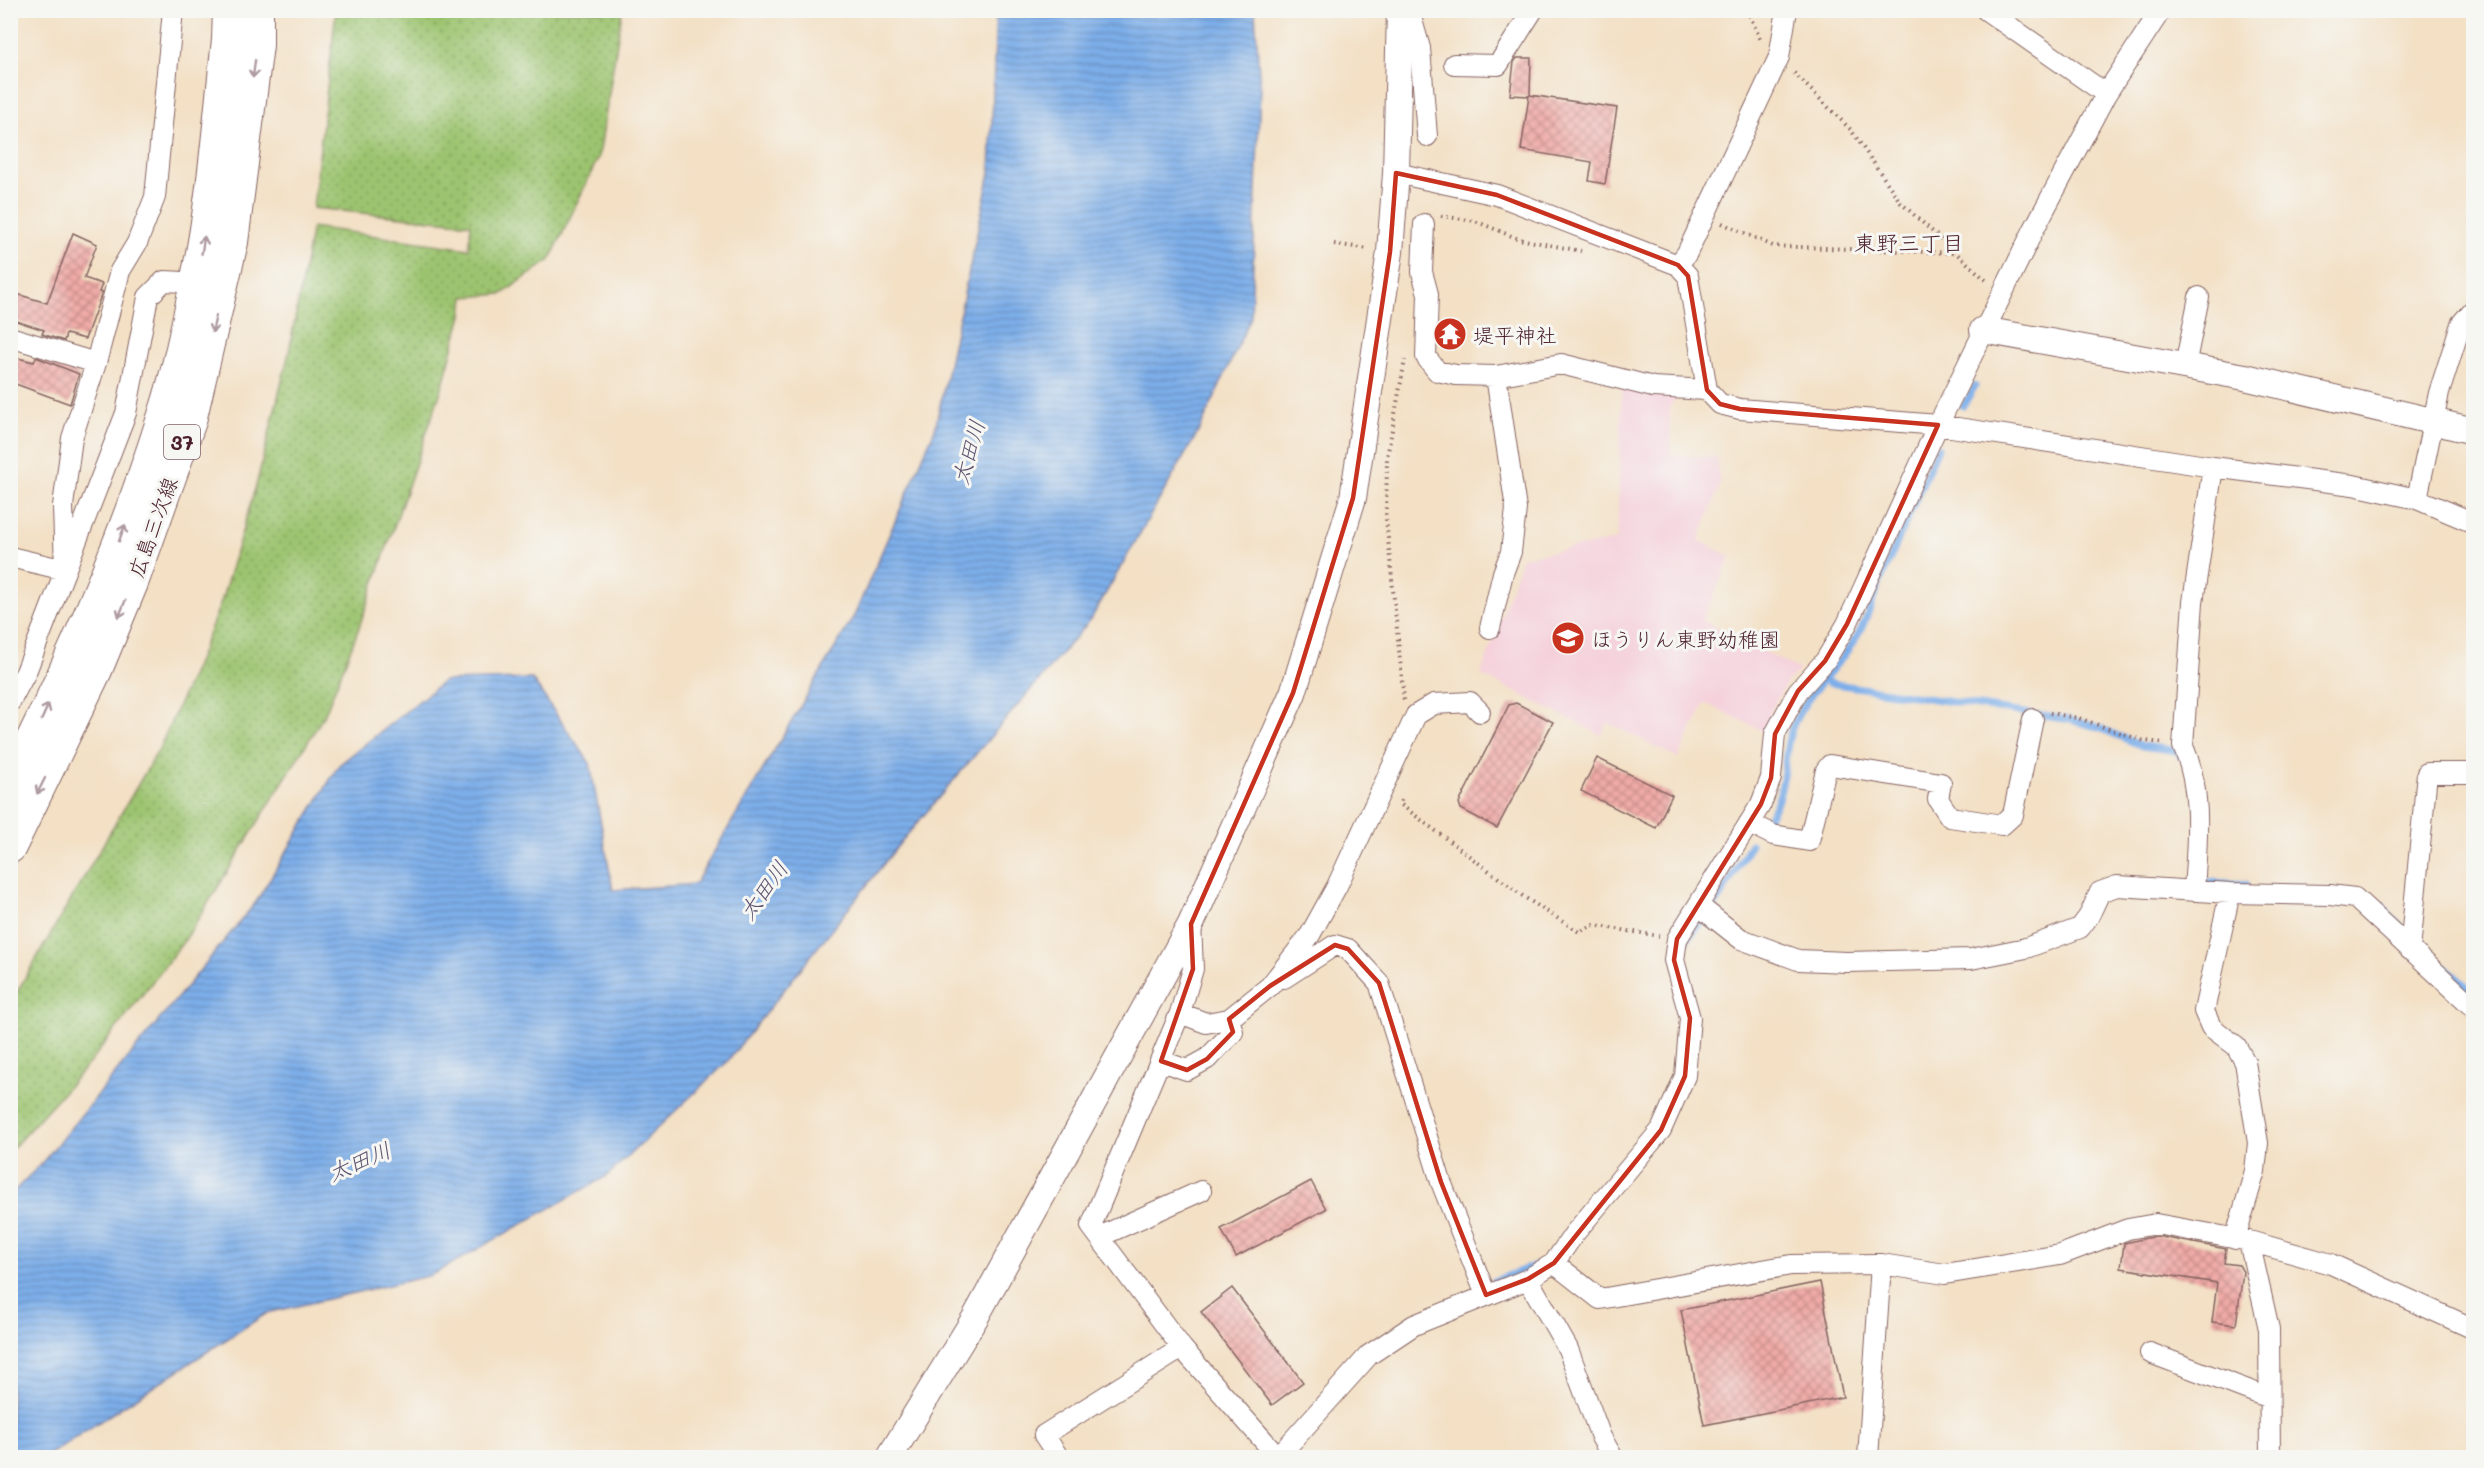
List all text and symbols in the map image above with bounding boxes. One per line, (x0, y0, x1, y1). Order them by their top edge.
one-way arrow (248, 58, 259, 78)
district label: 東野三丁目 (1854, 228, 1964, 257)
one-way arrow (198, 235, 209, 255)
one-way arrow (208, 313, 219, 333)
temple icon: 堤平神社 (1432, 316, 1468, 352)
place label: 堤平神社 (1473, 321, 1557, 348)
water label: 太田川 (945, 416, 991, 488)
road number: 37 (164, 425, 200, 459)
street label: 広島三次線 (121, 473, 183, 581)
one-way arrow (118, 524, 129, 543)
one-way arrow (116, 599, 127, 617)
school or university icon: ほうりん東野幼稚園 (1550, 620, 1586, 656)
place label: ほうりん東野幼稚園 (1591, 625, 1780, 652)
one-way arrow (40, 704, 52, 722)
one-way arrow (35, 777, 47, 794)
water label: 太田川 (732, 855, 794, 925)
water label: 太田川 (323, 1135, 395, 1187)

